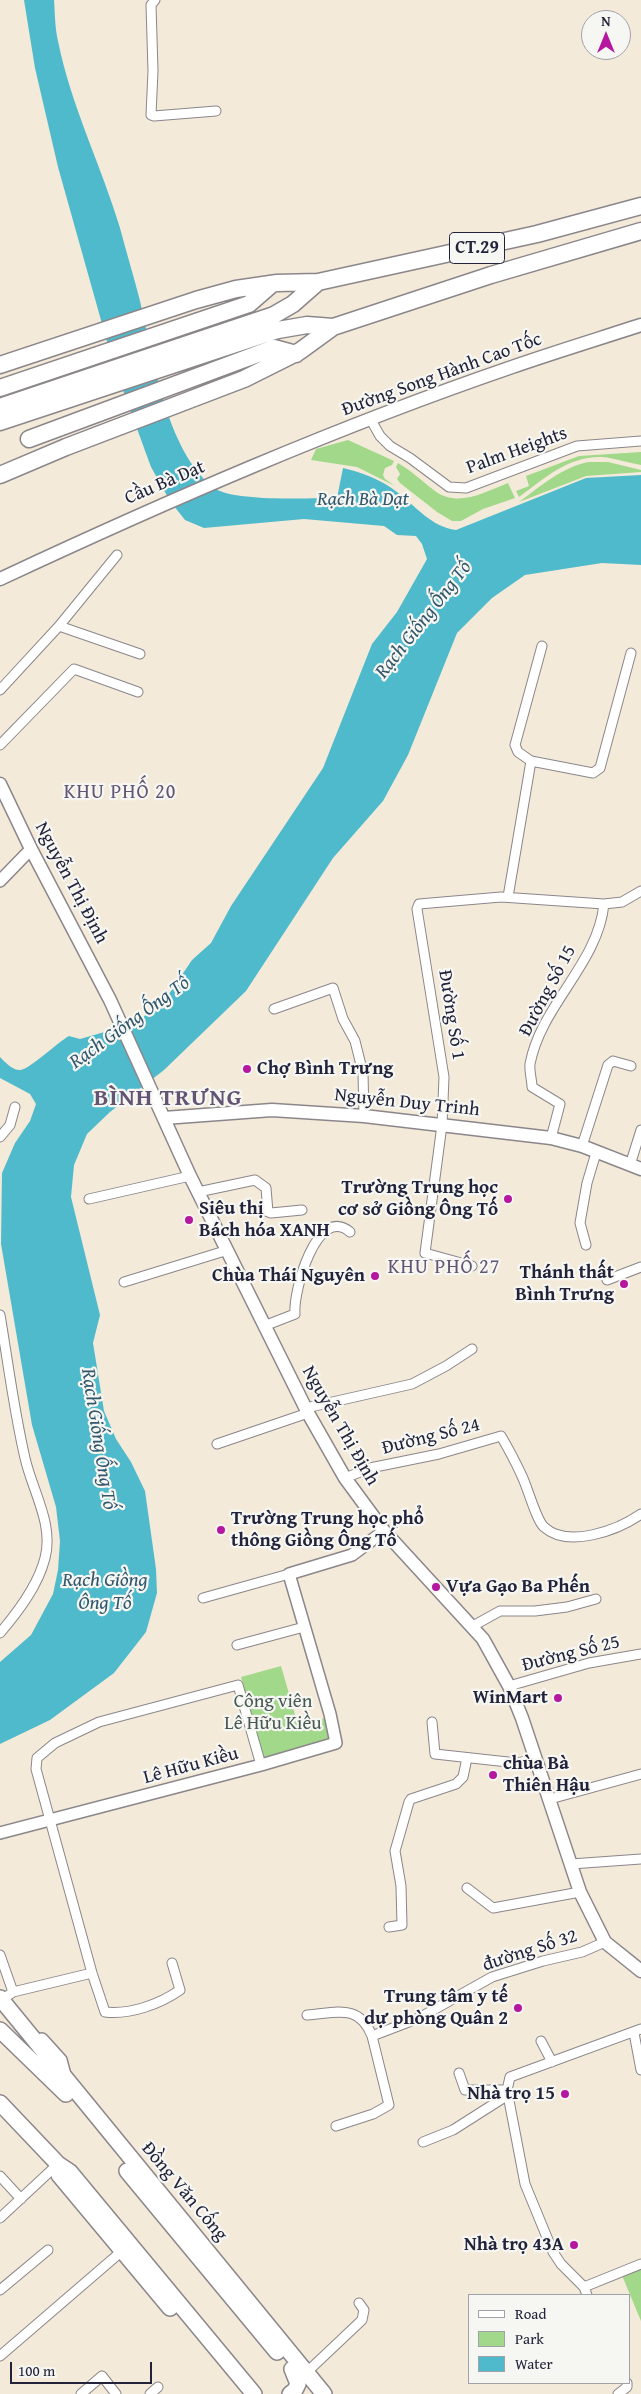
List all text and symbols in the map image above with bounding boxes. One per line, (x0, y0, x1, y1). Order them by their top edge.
north arrow (581, 10, 631, 60)
text: N (601, 11, 611, 31)
road number: CT.29 (450, 232, 504, 264)
street label: Đường Song Hành Cao Tốc (339, 328, 545, 422)
street label: Palm Heights (464, 422, 570, 480)
street label: Cầu Bà Dạt (121, 456, 209, 510)
water label: Rạch Bà Dạt (317, 488, 409, 512)
water label: Rạch Giống Ống Tố (371, 556, 477, 684)
district label: KHU PHỐ 20 (62, 781, 178, 805)
street label: Nguyễn Thị Định (29, 818, 113, 948)
street label: Đường Số 15 (514, 942, 582, 1040)
street label: Đường Số 1 (433, 968, 469, 1062)
water label: Rạch Giống Ống Tố (65, 971, 195, 1075)
place label: Chợ Bình Trưng (257, 1058, 393, 1080)
marker: Chợ Bình Trưng (241, 1063, 253, 1075)
street label: Nguyễn Duy Trinh (333, 1084, 481, 1122)
district label: BÌNH TRƯNG (93, 1085, 243, 1113)
place label: Trường Trung học cơ sở Giồng Ông Tố (338, 1177, 498, 1221)
marker: Trường Trung học cơ sở Giồng Ông Tố (502, 1193, 514, 1205)
place label: Siêu thị Bách hóa XANH (199, 1198, 330, 1242)
marker: Siêu thị Bách hóa XANH (183, 1214, 195, 1226)
district label: KHU PHỐ 27 (386, 1256, 502, 1280)
place label: Thánh thất Bình Trưng (515, 1262, 614, 1306)
place label: Chùa Thái Nguyên (212, 1265, 365, 1287)
marker: Chùa Thái Nguyên (369, 1270, 381, 1282)
marker: Thánh thất Bình Trưng (618, 1278, 630, 1290)
street label: Nguyễn Thị Định (297, 1362, 383, 1490)
water label: Rạch Giống Ống Tố (75, 1367, 121, 1511)
street label: Đường Số 24 (380, 1414, 482, 1460)
place label: Trường Trung học phổ thông Giồng Ông Tố (231, 1508, 424, 1552)
marker: Trường Trung học phổ thông Giồng Ông Tố (215, 1524, 227, 1536)
water label: Rạch Giồng Ông Tố (62, 1569, 148, 1616)
place label: Vựa Gạo Ba Phến (446, 1576, 590, 1598)
marker: Vựa Gạo Ba Phến (430, 1581, 442, 1593)
street label: Đường Số 25 (520, 1631, 622, 1677)
place label: WinMart (473, 1687, 548, 1709)
park label: Công viên Lê Hữu Kiều (224, 1691, 322, 1735)
marker: WinMart (552, 1692, 564, 1704)
street label: Lê Hữu Kiều (141, 1742, 241, 1790)
place label: chùa Bà Thiên Hậu (503, 1753, 590, 1797)
marker: chùa Bà Thiên Hậu (487, 1769, 499, 1781)
street label: đường Số 32 (480, 1925, 580, 1977)
place label: Trung tâm y tế dự phòng Quân 2 (364, 1986, 508, 2030)
marker: Trung tâm y tế dự phòng Quân 2 (512, 2002, 524, 2014)
place label: Nhà trọ 15 (467, 2083, 555, 2105)
marker: Nhà trọ 15 (559, 2088, 571, 2100)
street label: Đồng Văn Cống (136, 2138, 232, 2246)
place label: Nhà trọ 43A (464, 2234, 564, 2256)
marker: Nhà trọ 43A (568, 2239, 580, 2251)
legend (468, 2294, 631, 2384)
text: Road (515, 2303, 546, 2324)
text: Park (515, 2328, 544, 2349)
scale bar (12, 2352, 155, 2384)
text: Water (515, 2353, 553, 2374)
text: 100 m (18, 2360, 55, 2381)

